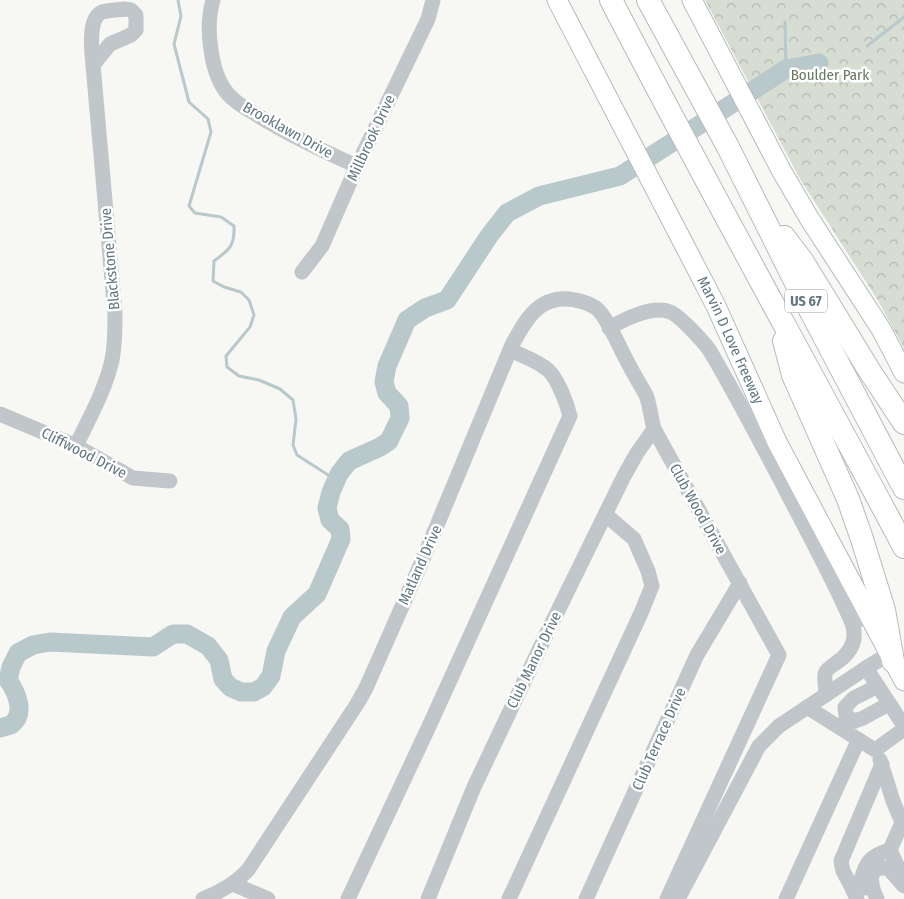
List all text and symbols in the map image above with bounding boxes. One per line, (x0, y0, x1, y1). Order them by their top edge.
park label: Boulder Park (791, 66, 869, 84)
street label: Millbrook Drive (343, 92, 399, 184)
street label: Brooklawn Drive (240, 98, 336, 162)
street label: Blackstone Drive (97, 207, 123, 311)
street label: Marvin D Love Freeway (693, 273, 768, 407)
road number: US 67 (785, 290, 827, 312)
street label: Cliffwood Drive (38, 424, 130, 482)
street label: Club Wood Drive (666, 460, 730, 558)
street label: Matland Drive (394, 522, 446, 608)
street label: Club Manor Drive (503, 609, 565, 711)
street label: Club Terrace Drive (628, 685, 690, 793)

